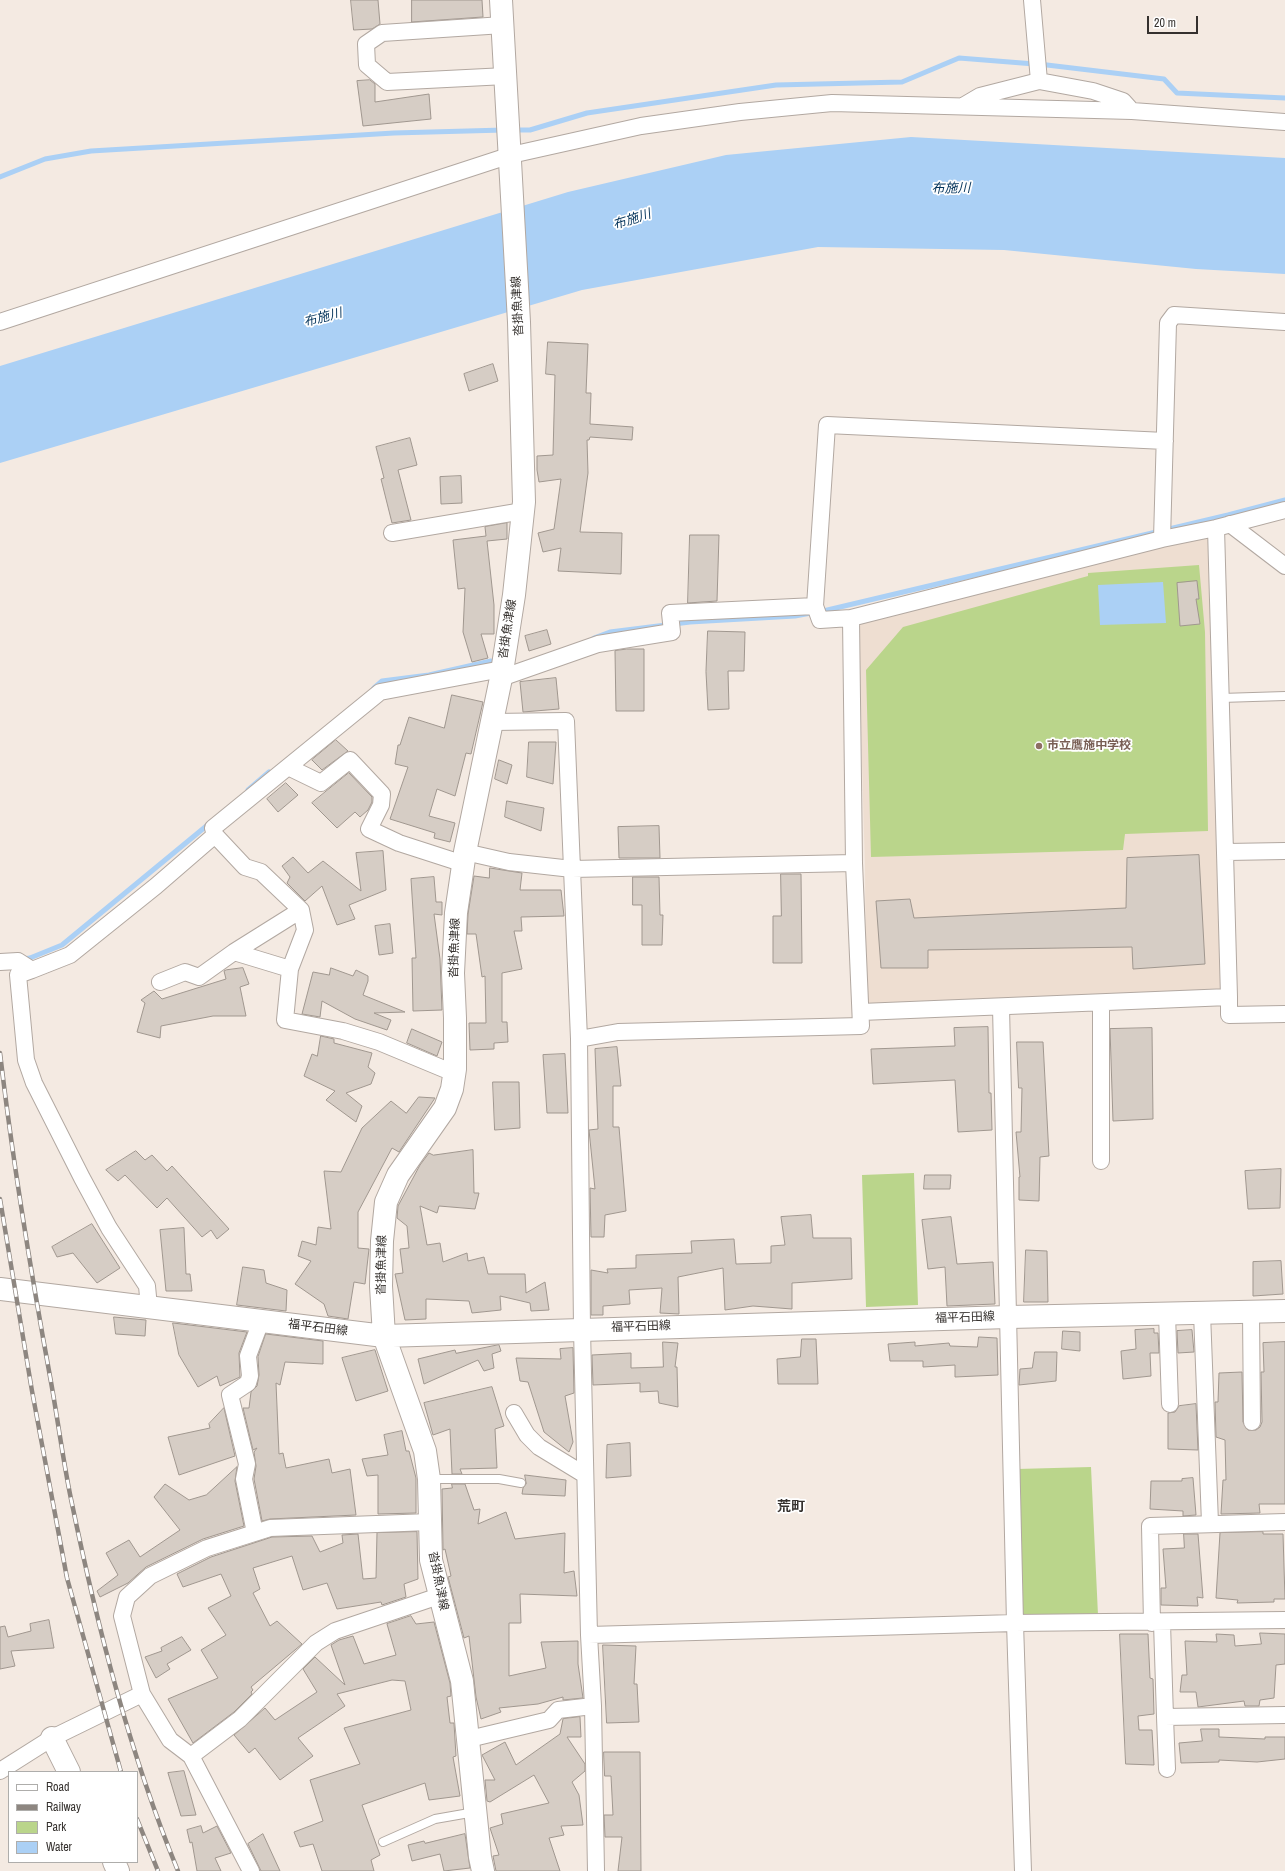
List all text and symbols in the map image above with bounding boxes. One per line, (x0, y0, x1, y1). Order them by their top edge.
scale bar (1149, 8, 1200, 34)
text: 20 m (1154, 15, 1176, 31)
water label: 布施川 (931, 181, 971, 197)
water label: 布施川 (611, 207, 653, 233)
street label: 沓掛魚津線 (509, 276, 527, 336)
water label: 布施川 (302, 305, 344, 331)
street label: 沓掛魚津線 (496, 598, 520, 660)
place label: 市立鷹施中学校 (1047, 739, 1131, 753)
marker: 市立鷹施中学校 (1034, 741, 1044, 751)
street label: 沓掛魚津線 (447, 918, 463, 978)
street label: 沓掛魚津線 (374, 1235, 390, 1295)
street label: 福平石田線 (935, 1310, 995, 1326)
street label: 福平石田線 (287, 1317, 349, 1339)
street label: 福平石田線 (611, 1319, 671, 1335)
district label: 荒町 (777, 1499, 805, 1515)
street label: 沓掛魚津線 (425, 1550, 451, 1612)
legend (8, 1771, 138, 1863)
text: Road (46, 1779, 70, 1795)
text: Railway (46, 1799, 81, 1815)
text: Park (46, 1819, 66, 1835)
text: Water (46, 1839, 72, 1855)

